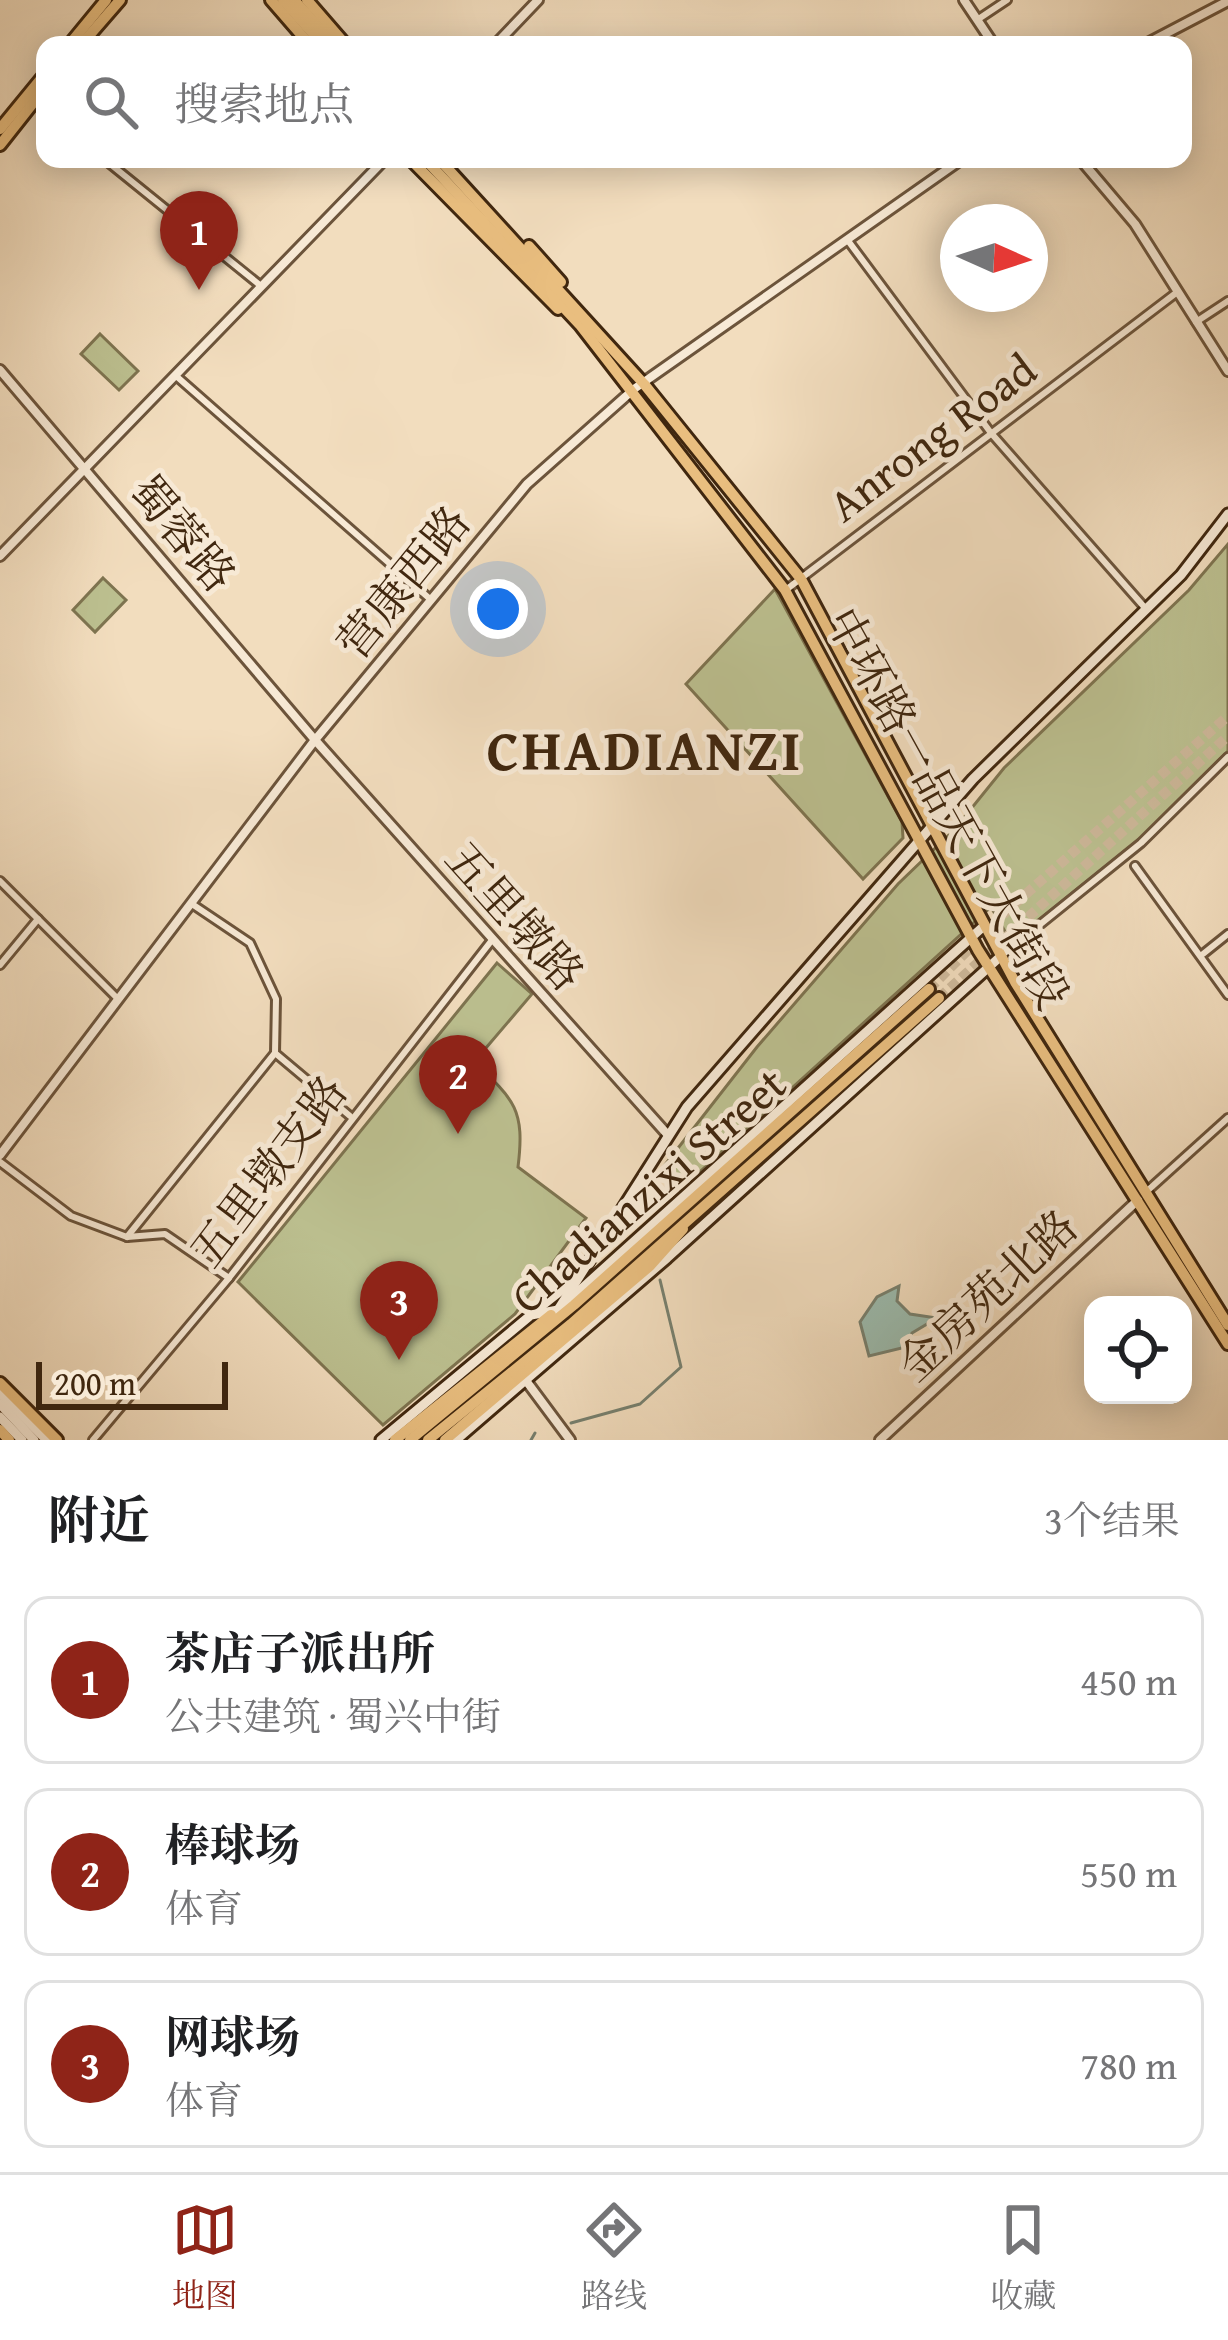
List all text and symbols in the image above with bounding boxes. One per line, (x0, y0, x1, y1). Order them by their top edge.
search box (36, 36, 1192, 168)
icon: search (78, 69, 144, 135)
text: 搜索地点 (174, 71, 354, 136)
pin: 1 (160, 191, 238, 290)
north arrow (940, 204, 1048, 312)
street label: Anrong Road (814, 337, 1049, 536)
street label: 蜀蓉路 (115, 460, 252, 605)
street label: 营康西路 (321, 491, 485, 672)
your location (468, 579, 528, 639)
street label: 中环路一品天下大街段 (811, 595, 1086, 1020)
district label: CHADIANZI (487, 707, 803, 791)
street label: 五里墩路 (431, 827, 600, 1004)
pin: 2 (419, 1035, 497, 1134)
street label: Chadianzixi Street (496, 1052, 800, 1328)
street label: 五里墩支路 (174, 1061, 361, 1280)
street label: 金房苑北路 (882, 1194, 1091, 1395)
pin: 3 (360, 1261, 438, 1360)
map controls (1084, 1296, 1192, 1404)
button: locate (1084, 1296, 1192, 1404)
scale bar (36, 1356, 228, 1409)
text: 200 m (54, 1359, 136, 1407)
text: 附近 (48, 1482, 150, 1557)
text: 3个结果 (1044, 1491, 1180, 1548)
text: 茶店子派出所 (165, 1620, 435, 1685)
text: 1 (80, 1652, 100, 1709)
text: 450 m (1080, 1652, 1177, 1709)
text: 公共建筑 · 蜀兴中街 (165, 1687, 501, 1744)
text: 棒球场 (165, 1812, 300, 1877)
text: 2 (80, 1844, 100, 1901)
text: 550 m (1080, 1844, 1177, 1901)
text: 体育 (165, 1879, 243, 1936)
text: 网球场 (165, 2004, 300, 2069)
text: 3 (80, 2036, 100, 2093)
text: 780 m (1080, 2036, 1177, 2093)
text: 体育 (165, 2071, 243, 2128)
tab: 地图 (172, 2197, 238, 2319)
tab: 路线 (581, 2197, 647, 2319)
tab: 收藏 (990, 2197, 1056, 2319)

